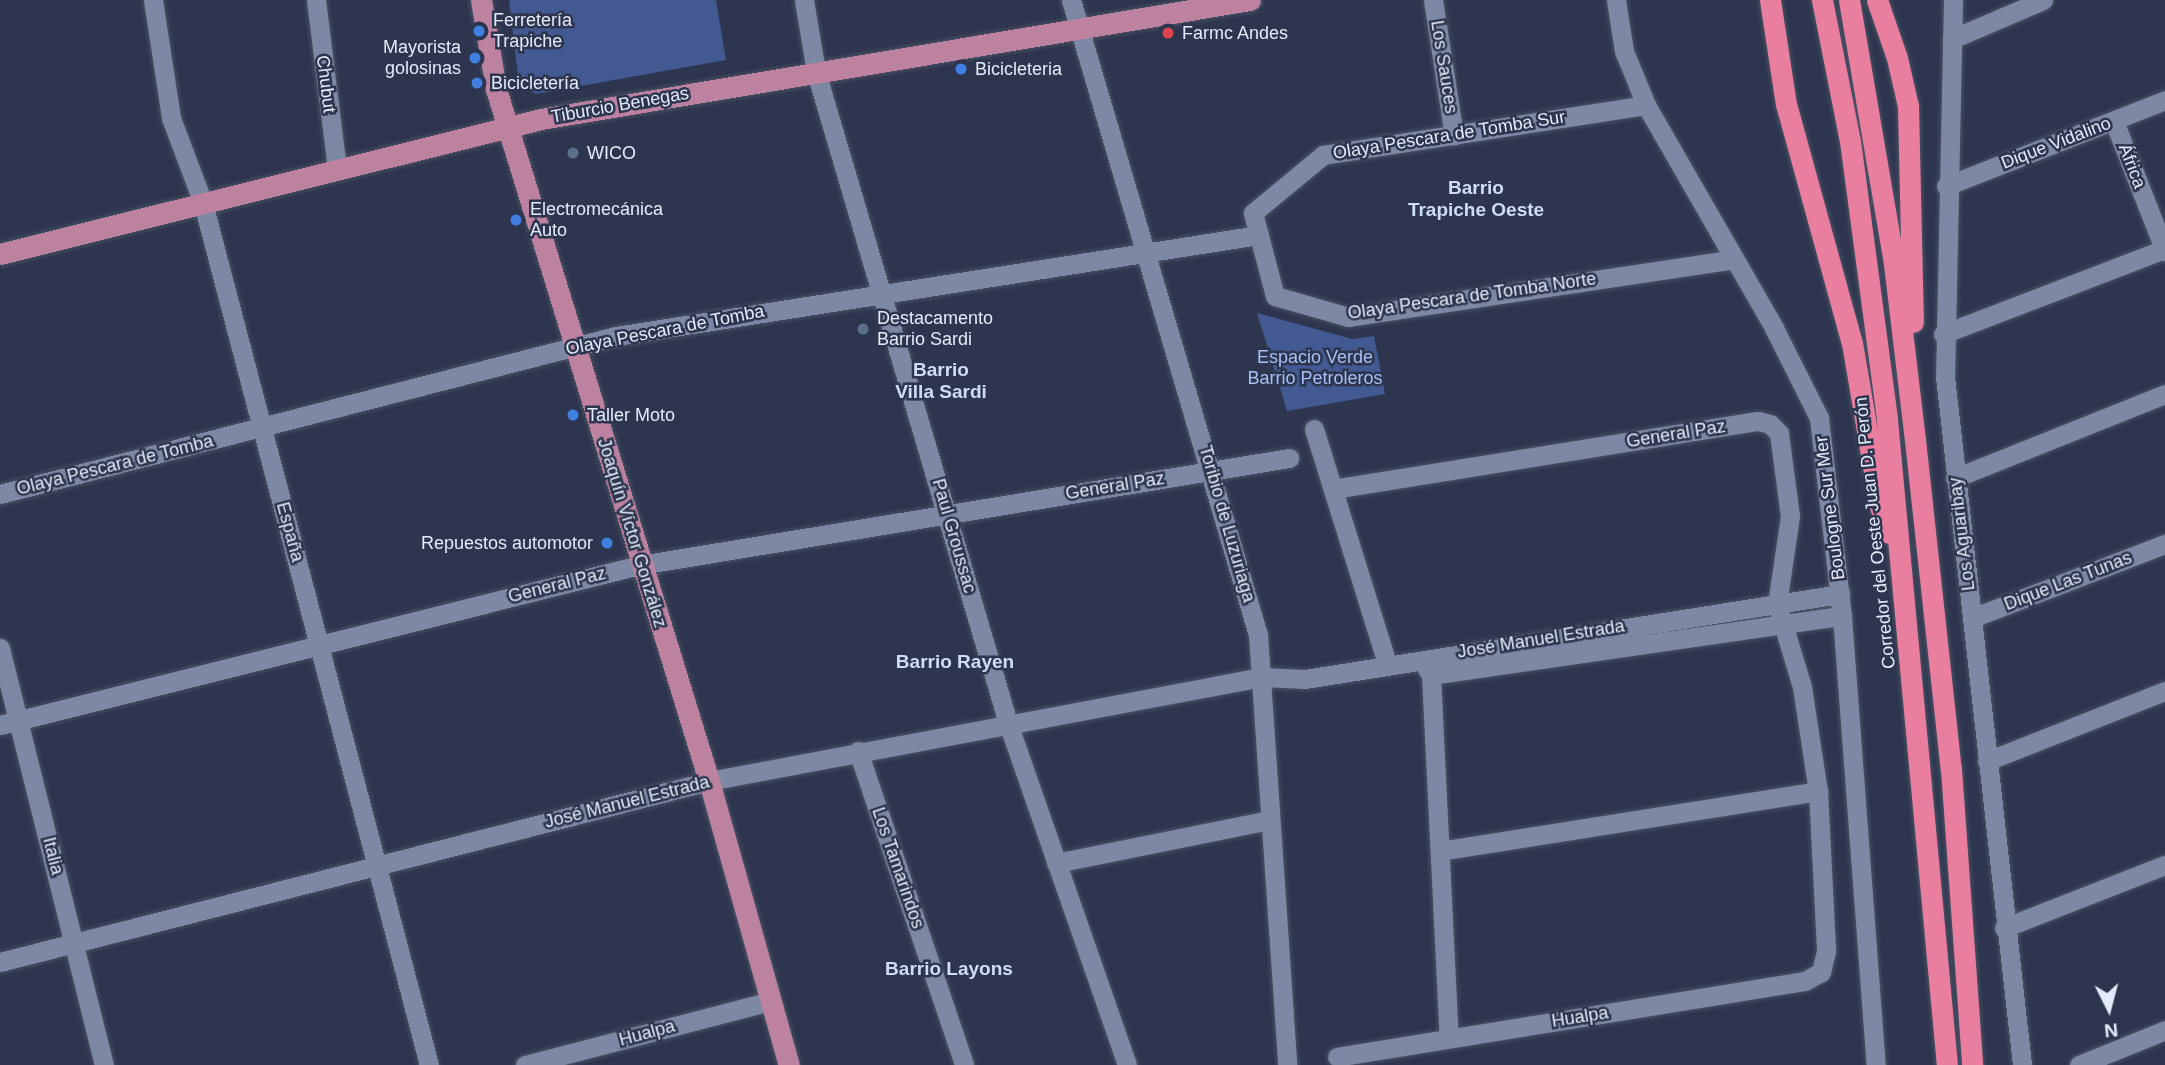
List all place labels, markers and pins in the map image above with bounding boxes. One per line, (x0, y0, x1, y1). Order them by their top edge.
place label: Ferretería Trapiche (493, 10, 572, 52)
place label: Farmc Andes (1182, 22, 1289, 44)
marker: Ferretería Trapiche (471, 23, 487, 39)
marker: Farmc Andes (1160, 25, 1176, 41)
place label: Mayorista golosinas (383, 37, 461, 80)
marker: Mayorista golosinas (467, 50, 483, 66)
place label: Bicicleteria (975, 58, 1062, 80)
marker: Bicicleteria (953, 61, 969, 77)
place label: Bicicletería (491, 72, 579, 94)
marker: Bicicletería (469, 75, 485, 91)
place label: WICO (587, 142, 636, 164)
marker: WICO (565, 145, 581, 161)
place label: Electromecánica Auto (530, 199, 663, 242)
marker: Electromecánica Auto (508, 212, 524, 228)
place label: Destacamento Barrio Sardi (877, 308, 993, 350)
marker: Destacamento Barrio Sardi (855, 321, 871, 337)
place label: Taller Moto (587, 404, 675, 426)
marker: Taller Moto (565, 407, 581, 423)
place label: Repuestos automotor (421, 532, 593, 554)
marker: Repuestos automotor (599, 535, 615, 551)

